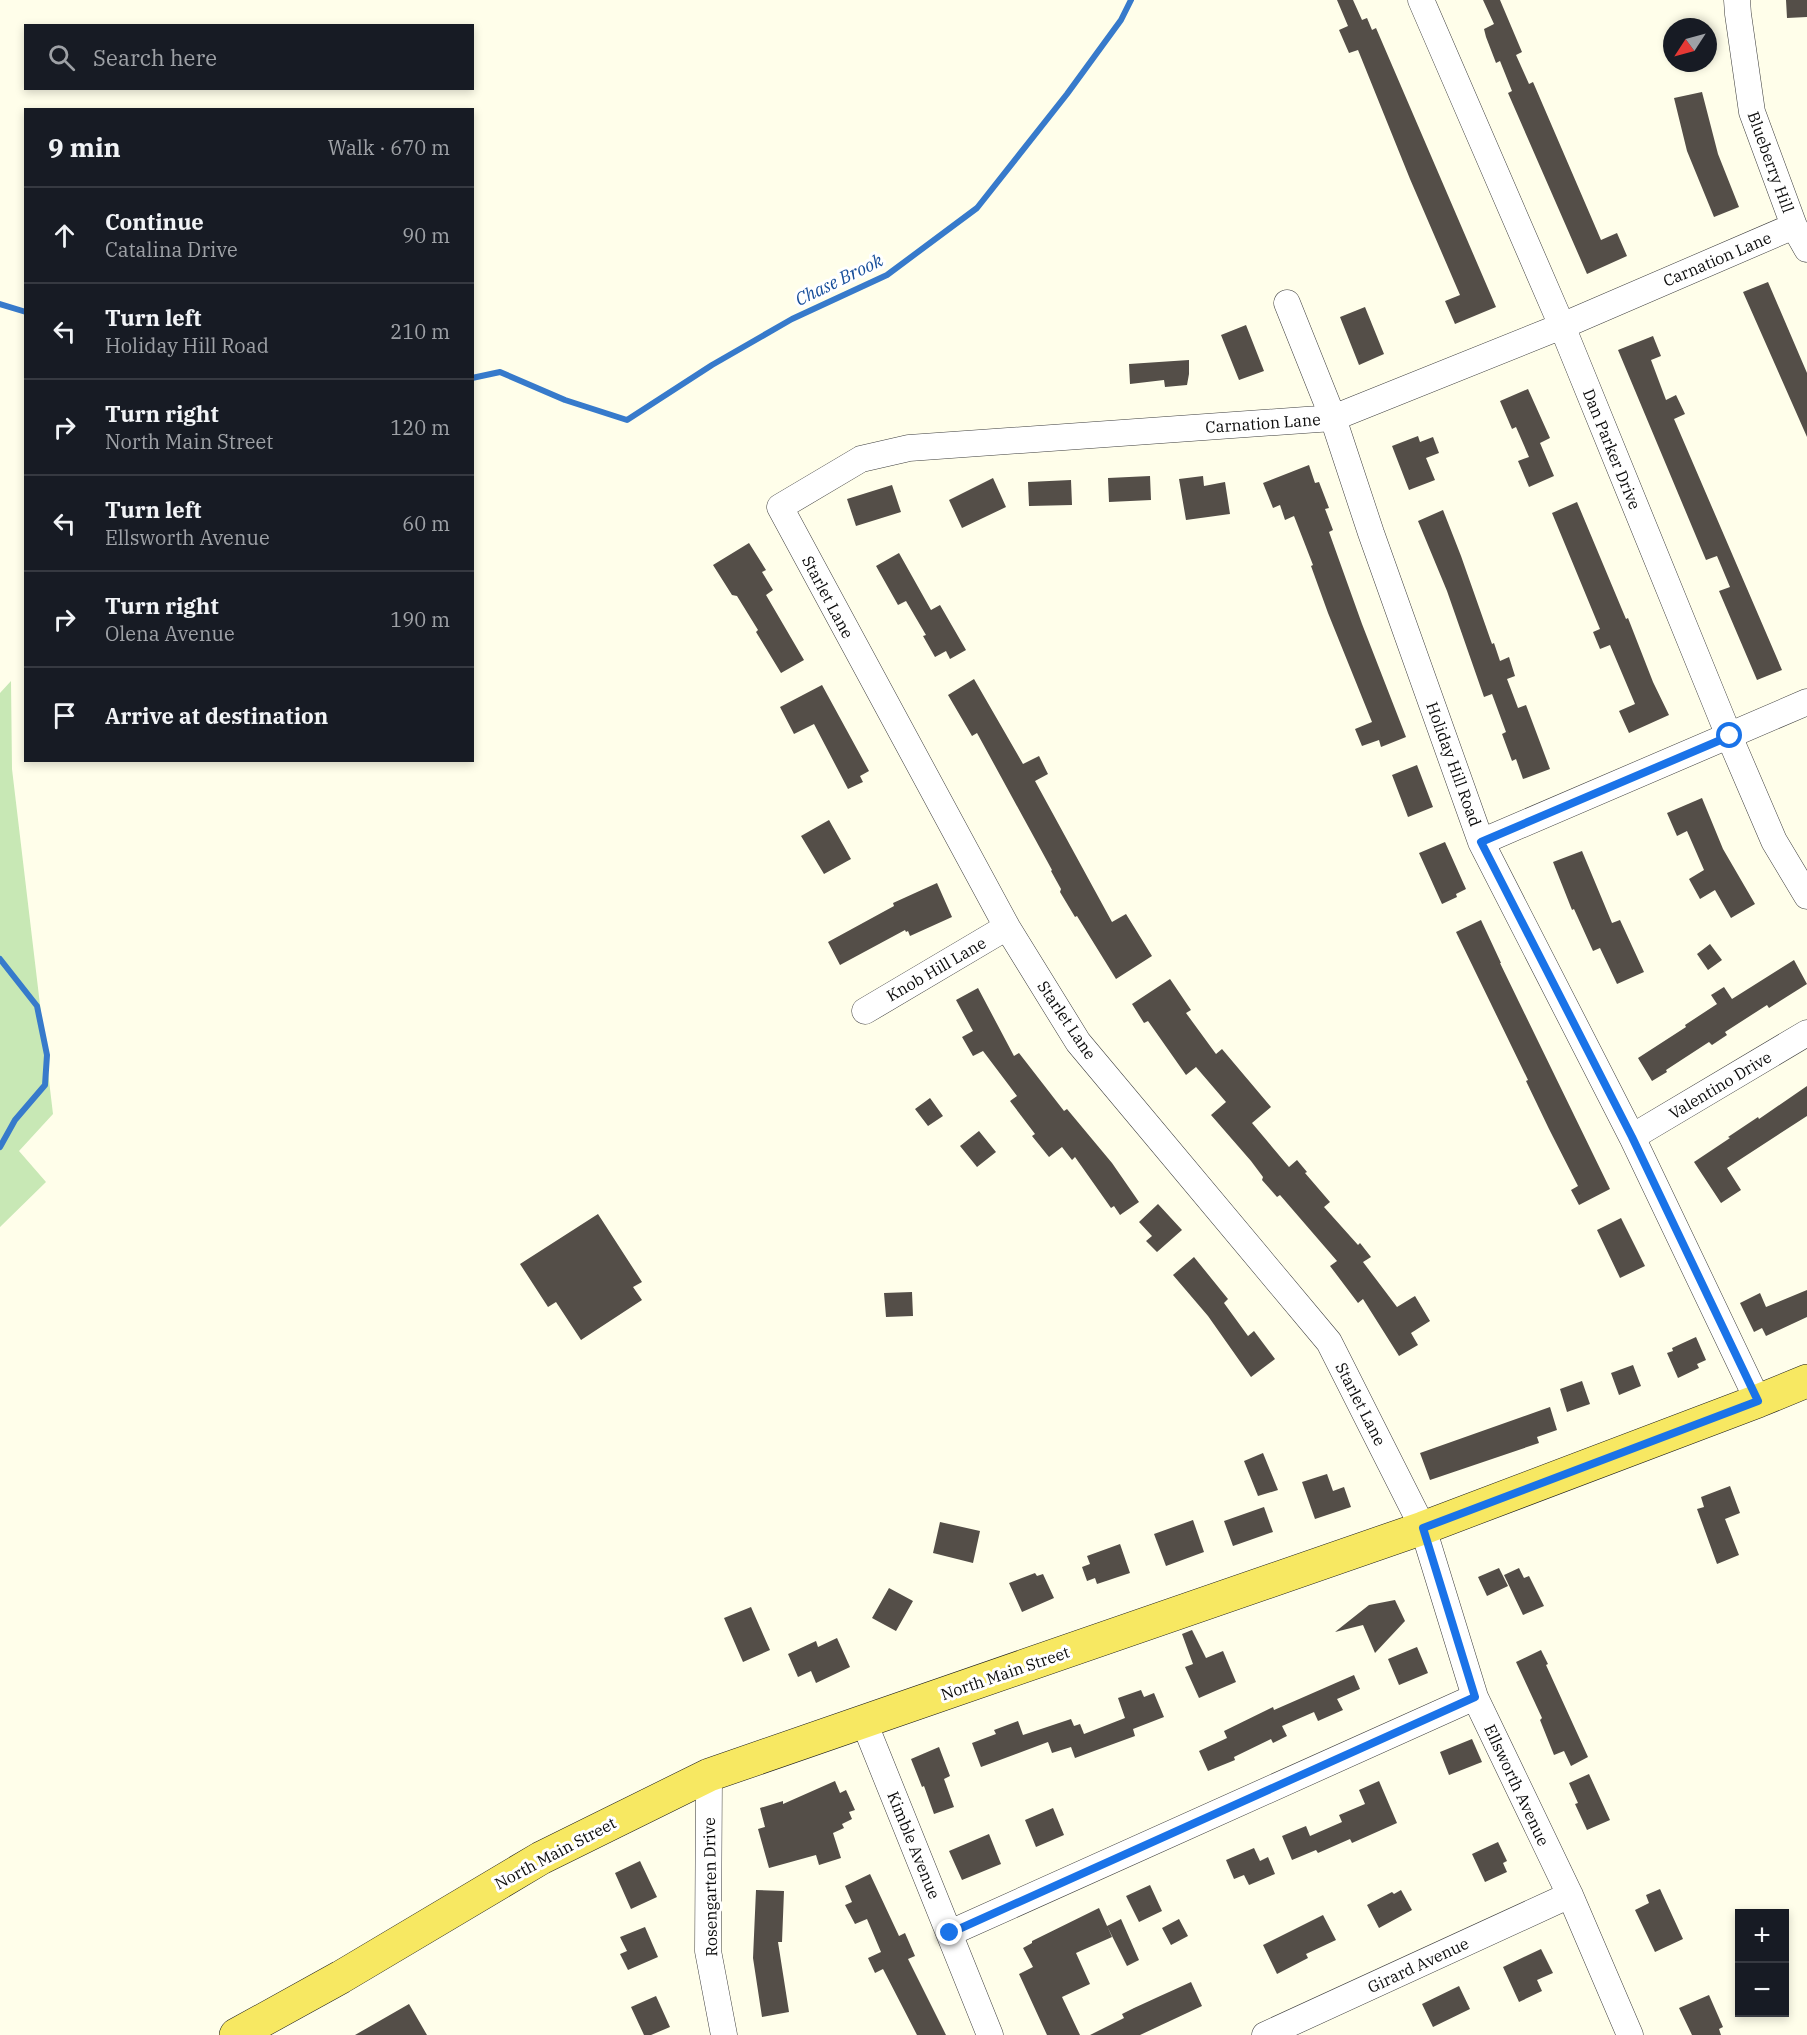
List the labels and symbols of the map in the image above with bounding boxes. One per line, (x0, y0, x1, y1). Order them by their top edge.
north arrow (1663, 18, 1717, 72)
street label: Blueberry Hill (1743, 109, 1799, 216)
street label: Carnation Lane (1660, 227, 1774, 291)
water label: Chase Brook (791, 248, 887, 311)
street label: Dan Parker Drive (1579, 386, 1645, 512)
street label: Carnation Lane (1205, 409, 1321, 437)
street label: Starlet Lane (798, 552, 858, 642)
street label: Holiday Hill Road (1422, 699, 1486, 829)
route start (1716, 722, 1742, 748)
street label: Knob Hill Lane (883, 932, 989, 1006)
street label: Starlet Lane (1033, 977, 1101, 1063)
street label: Valentino Drive (1665, 1047, 1775, 1123)
street label: Starlet Lane (1332, 1359, 1390, 1449)
street label: North Main Street (938, 1642, 1072, 1704)
street label: Ellsworth Avenue (1480, 1721, 1554, 1849)
street label: Kimble Avenue (883, 1788, 945, 1902)
street label: North Main Street (491, 1812, 619, 1893)
street label: Rosengarten Drive (699, 1817, 721, 1957)
route end (936, 1919, 962, 1945)
street label: Girard Avenue (1364, 1933, 1472, 1997)

